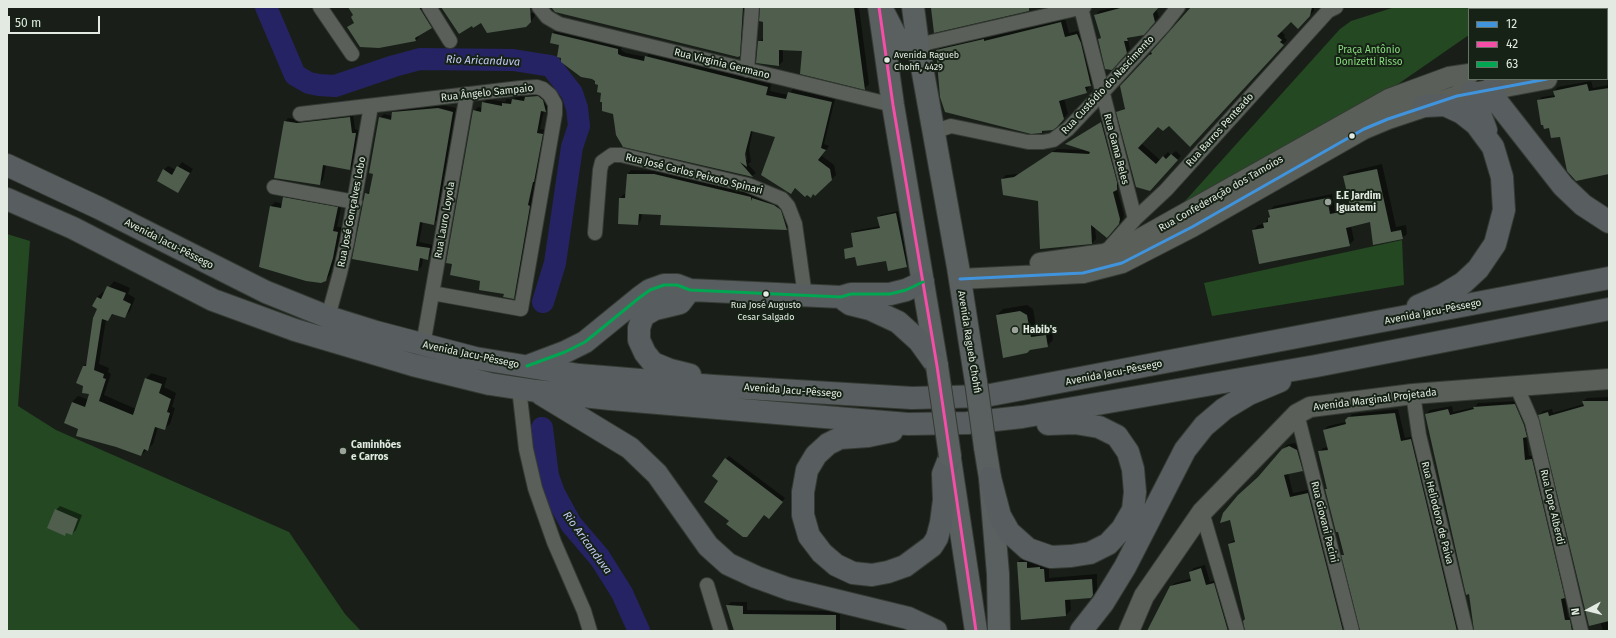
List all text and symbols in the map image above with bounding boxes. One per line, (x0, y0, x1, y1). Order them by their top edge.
scale bar (10, 8, 102, 34)
legend (1468, 8, 1608, 80)
text: 50 m (15, 16, 41, 30)
text: 12 (1506, 17, 1517, 31)
street label: Rua Custódio do Nascimento (1059, 33, 1157, 137)
text: 42 (1506, 37, 1518, 51)
park label: Praça Antônio Donizetti Risso (1335, 44, 1403, 68)
street label: Rua Virginia Germano (673, 46, 771, 82)
place label: Avenida Ragueb Chohfi, 4429 (894, 50, 959, 71)
water label: Rio Aricanduva (446, 53, 520, 69)
marker: Avenida Ragueb Chohfi, 4429 (882, 55, 892, 65)
text: 63 (1506, 57, 1518, 71)
street label: Rua Ângelo Sampaio (440, 82, 534, 104)
street label: Rua Barros Penteado (1184, 91, 1256, 169)
street label: Rua Gama Beles (1101, 112, 1131, 186)
unlabelled marker (1347, 131, 1357, 141)
street label: Rua José Carlos Peixoto Spinari (624, 151, 764, 197)
street label: Rua Confederação dos Tamoios (1157, 153, 1285, 235)
street label: Rua José Gonçalves Lobo (335, 156, 369, 268)
street label: Rua Lauro Loyola (432, 181, 458, 259)
place label: E.E Jardim Iguatemi (1336, 190, 1381, 214)
marker: E.E Jardim Iguatemi (1323, 197, 1333, 207)
street label: Avenida Jacu-Pêssego (122, 216, 216, 272)
marker: Rua José Augusto Cesar Salgado (761, 289, 771, 299)
street label: Avenida Ragueb Chohfi (955, 290, 983, 394)
street label: Avenida Jacu-Pêssego (1384, 297, 1482, 327)
place label: Rua José Augusto Cesar Salgado (731, 300, 801, 321)
place label: Habib's (1023, 324, 1057, 336)
marker: Habib's (1010, 325, 1020, 335)
street label: Avenida Jacu-Pêssego (422, 339, 520, 371)
street label: Avenida Jacu-Pêssego (1065, 358, 1163, 388)
street label: Avenida Jacu-Pêssego (744, 382, 842, 400)
street label: Avenida Marginal Projetada (1313, 386, 1437, 414)
place label: Caminhões e Carros (351, 439, 401, 462)
marker: Caminhões e Carros (338, 446, 348, 456)
street label: Rua Heliodoro de Paiva (1418, 460, 1456, 566)
street label: Rua Lope Alberdi (1537, 468, 1567, 546)
street label: Rua Giovani Pacini (1308, 480, 1340, 564)
water label: Rio Aricanduva (560, 509, 614, 577)
north arrow (1568, 590, 1608, 630)
text: N (1569, 607, 1582, 616)

